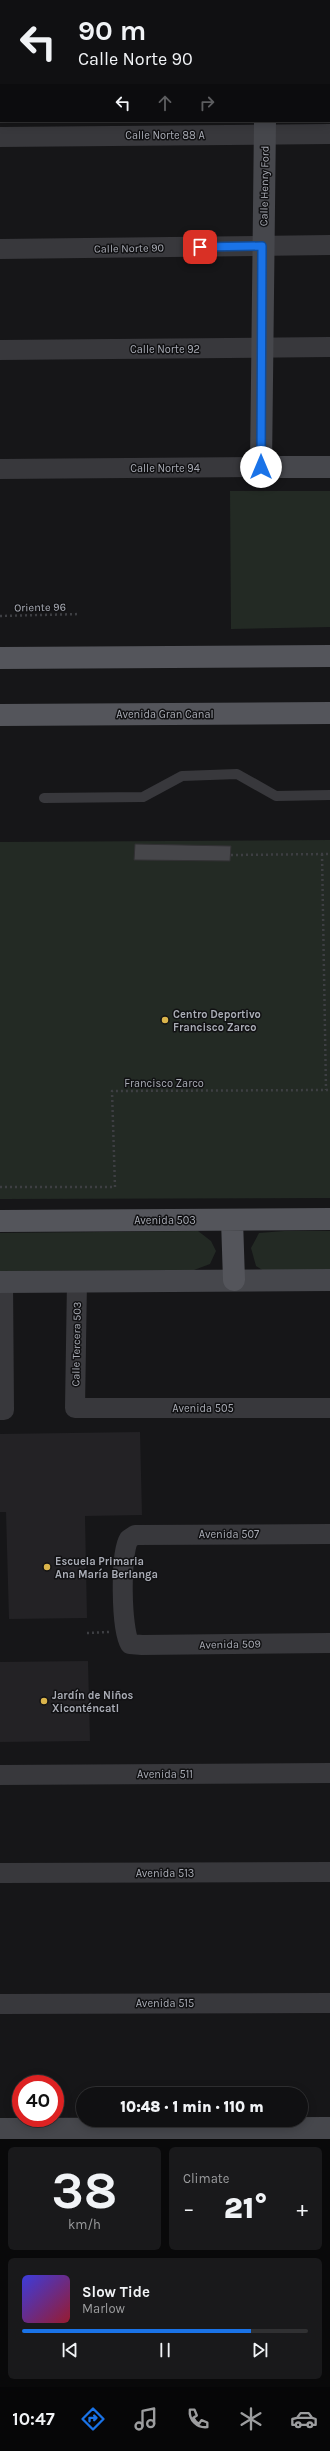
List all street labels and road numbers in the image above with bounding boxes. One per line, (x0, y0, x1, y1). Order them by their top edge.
street label: Calle Norte 88 A (125, 129, 205, 142)
street label: Calle Henry Ford (257, 146, 272, 226)
street label: Calle Norte 90 (94, 241, 164, 256)
street label: Calle Norte 92 (130, 343, 200, 356)
street label: Calle Norte 94 (130, 462, 200, 475)
street label: Oriente 96 (14, 601, 66, 614)
street label: Avenida Gran Canal (116, 708, 214, 721)
street label: Francisco Zarco (124, 1077, 204, 1090)
street label: Avenida 503 (134, 1214, 196, 1227)
street label: Calle Tercera 503 (69, 1302, 84, 1386)
street label: Avenida 505 (172, 1402, 234, 1415)
street label: Avenida 507 (199, 1528, 259, 1541)
street label: Avenida 509 (199, 1637, 261, 1652)
street label: Avenida 511 (137, 1768, 193, 1781)
street label: Avenida 513 (136, 1867, 194, 1880)
street label: Avenida 515 (136, 1997, 194, 2010)

